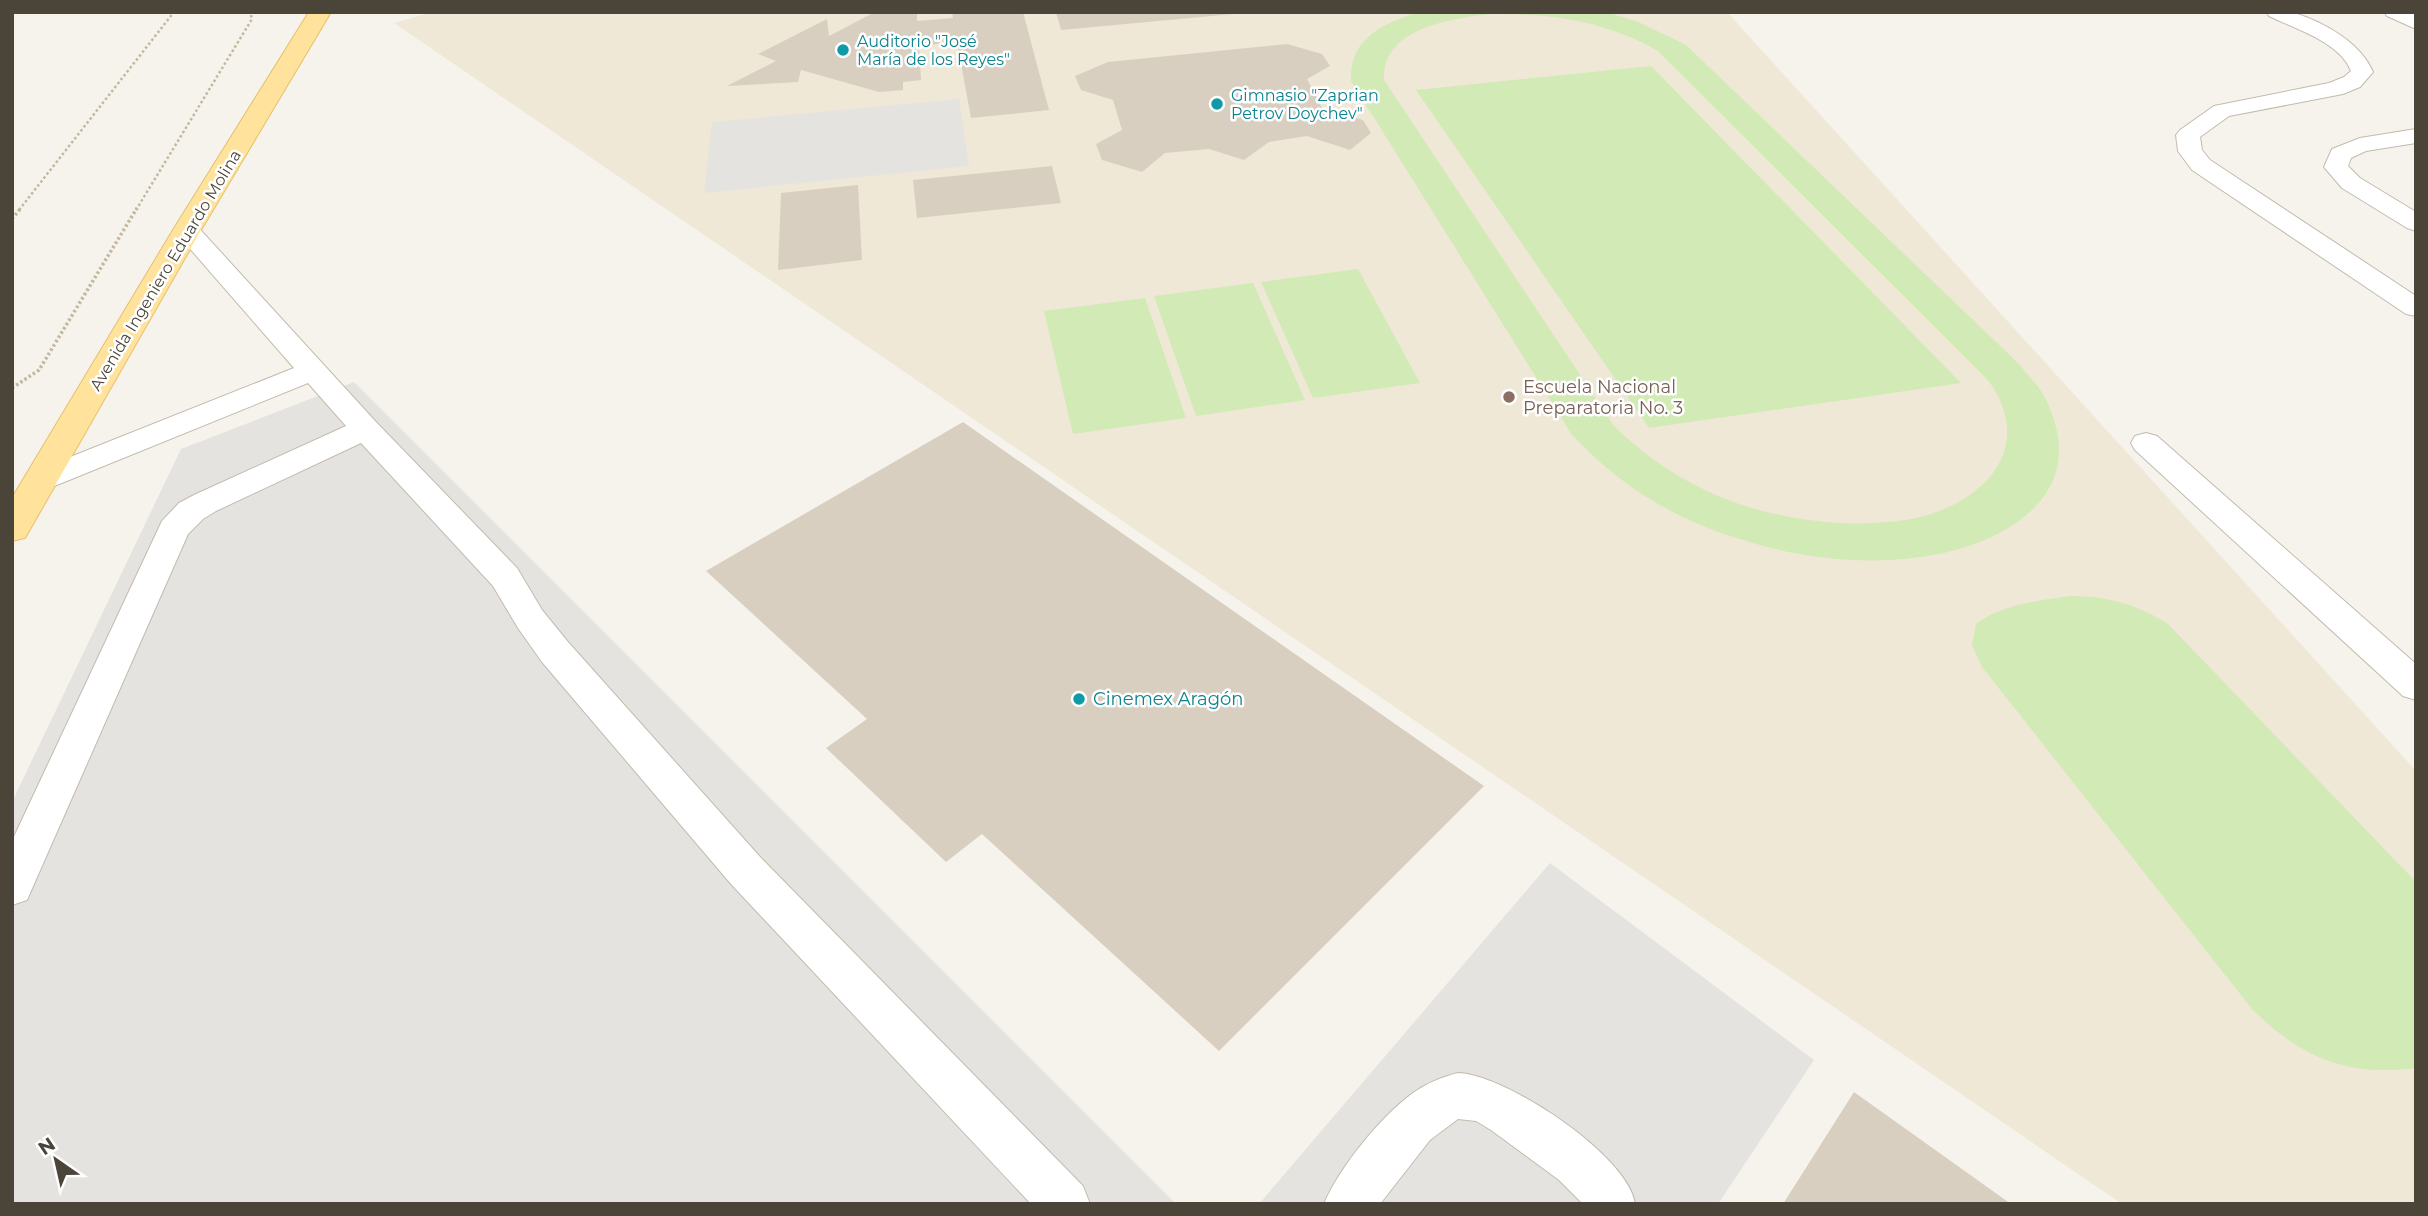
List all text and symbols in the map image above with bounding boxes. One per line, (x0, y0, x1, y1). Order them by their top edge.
place label: Auditorio "José María de los Reyes" (857, 32, 1010, 69)
marker: Auditorio "José María de los Reyes" (835, 42, 851, 58)
place label: Gimnasio "Zaprian Petrov Doychev" (1231, 86, 1379, 123)
marker: Gimnasio "Zaprian Petrov Doychev" (1209, 96, 1225, 112)
street label: Avenida Ingeniero Eduardo Molina (86, 147, 245, 394)
place label: Escuela Nacional Preparatoria No. 3 (1523, 376, 1683, 419)
marker: Escuela Nacional Preparatoria No. 3 (1501, 389, 1517, 405)
place label: Cinemex Aragón (1093, 688, 1243, 710)
marker: Cinemex Aragón (1071, 691, 1087, 707)
north arrow (21, 1125, 91, 1195)
text: N (34, 1132, 60, 1160)

